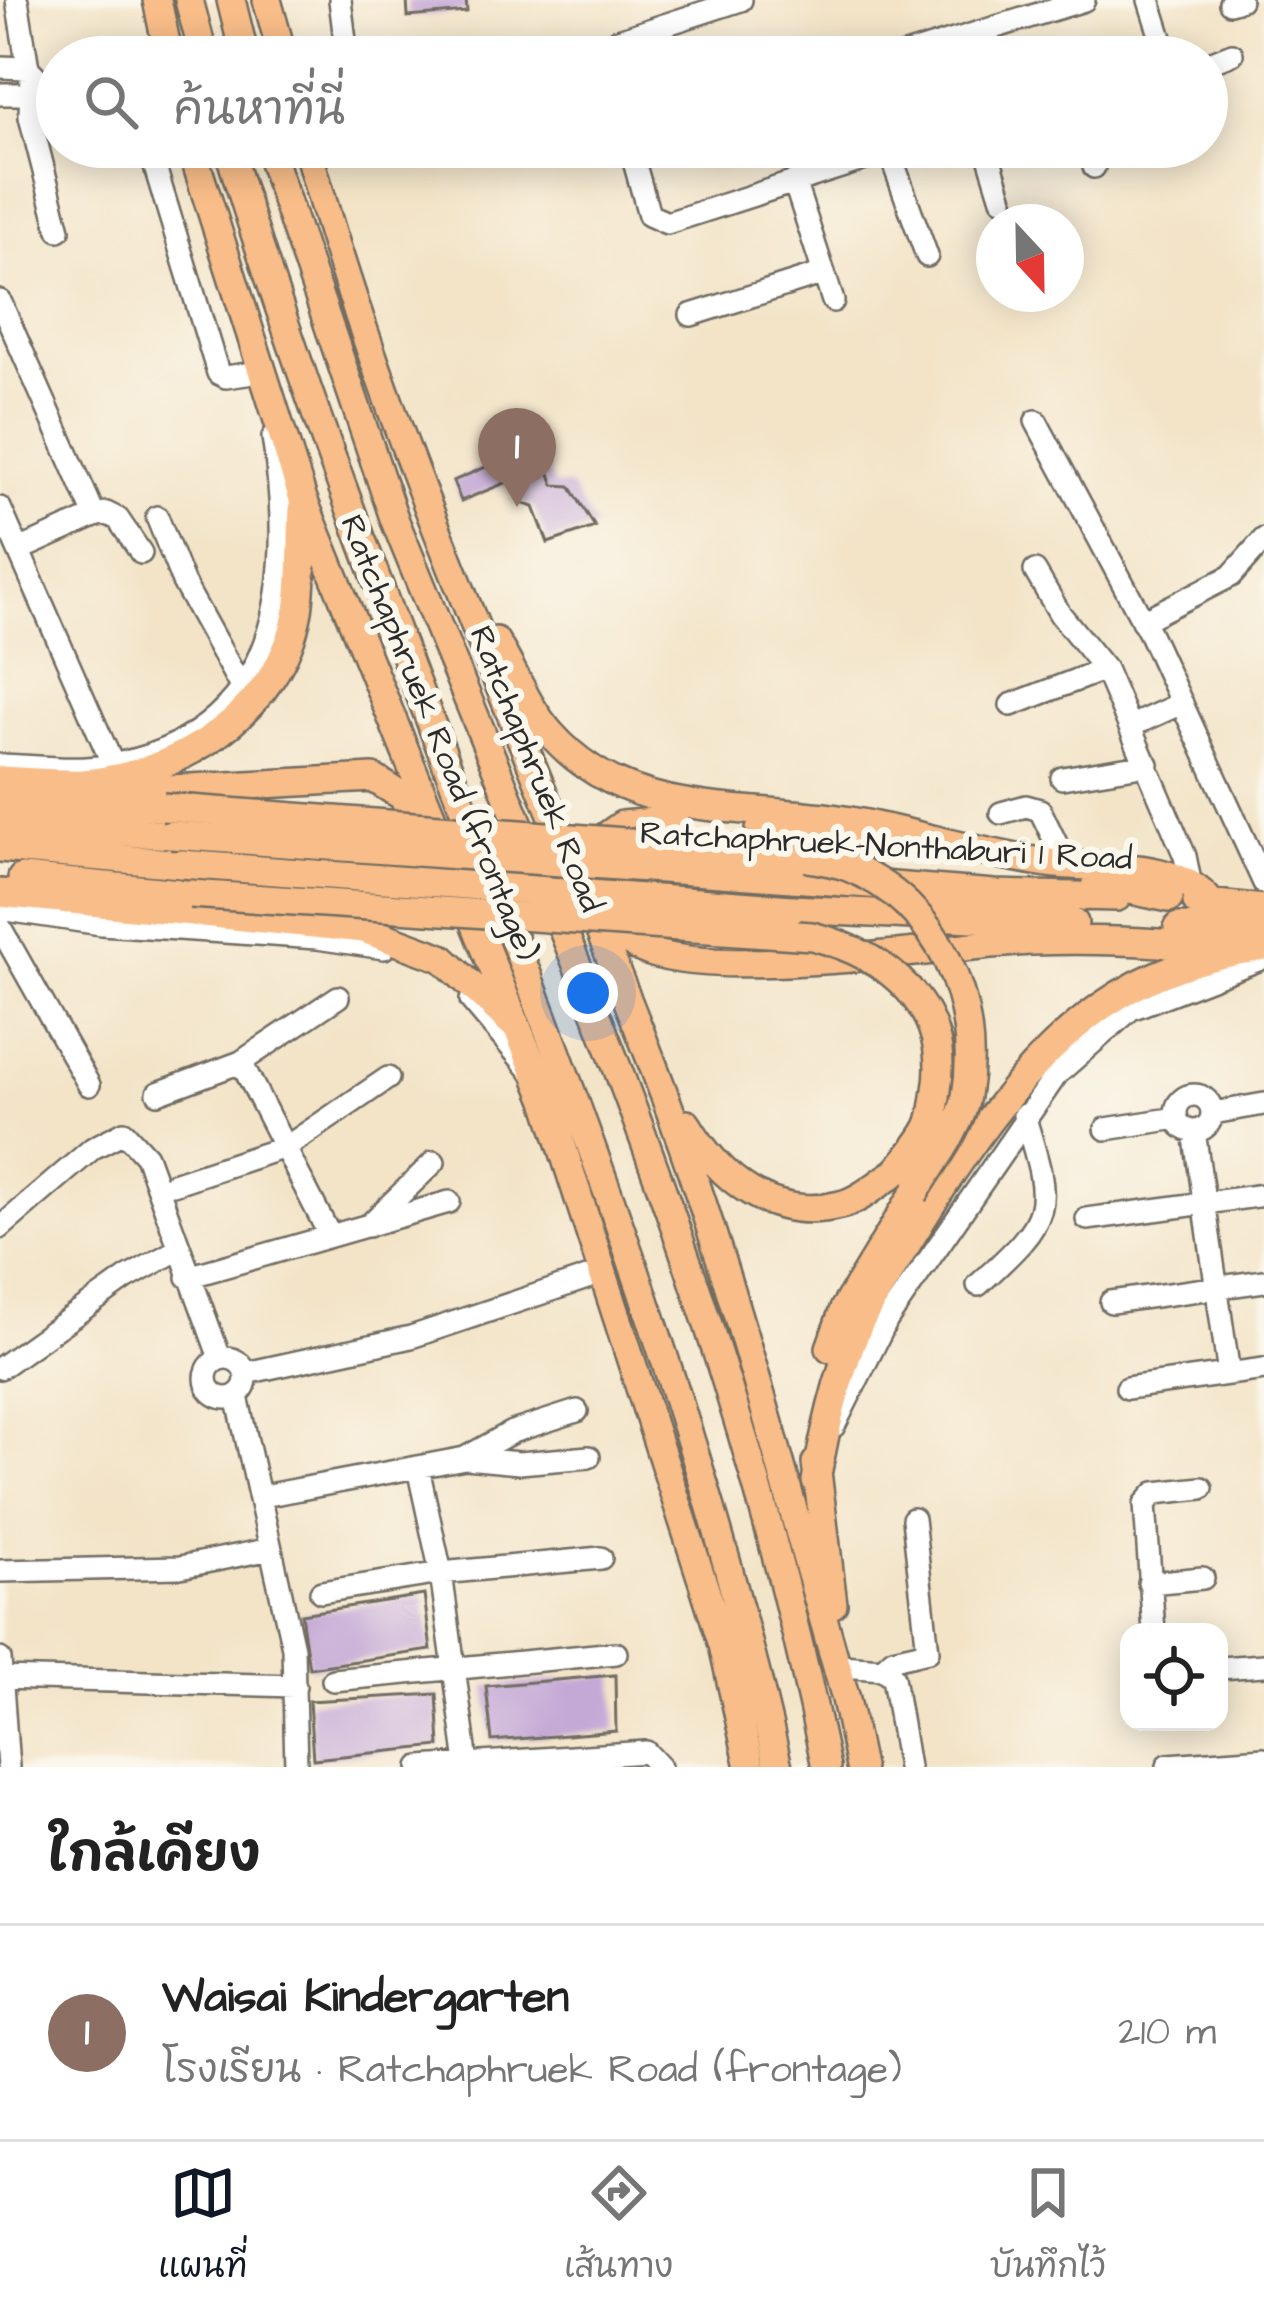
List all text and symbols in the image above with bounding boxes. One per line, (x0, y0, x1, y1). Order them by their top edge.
search box (36, 36, 1228, 168)
icon: search (78, 69, 144, 135)
text: ค้นหาที่นี่ (174, 80, 345, 142)
north arrow (976, 204, 1084, 312)
pin: 1 (478, 408, 556, 507)
street label: Ratchaphruek Road (frontage) (331, 509, 547, 967)
street label: Ratchaphruek Road (461, 620, 611, 918)
street label: Ratchaphruek-Nonthaburi 1 Road (639, 810, 1133, 882)
your location (558, 963, 618, 1023)
map controls (1120, 1623, 1228, 1731)
button: locate (1120, 1623, 1228, 1731)
text: ใกล้เคียง (48, 1820, 260, 1891)
text: Waisai Kindergarten (162, 1967, 569, 2029)
text: 1 (85, 2006, 90, 2060)
text: 210 m (1118, 2006, 1216, 2060)
text: โรงเรียน · Ratchaphruek Road (frontage) (162, 2044, 902, 2098)
tab: แผนที่ (158, 2160, 247, 2290)
tab: เส้นทาง (564, 2160, 673, 2290)
tab: บันทึกไว้ (990, 2160, 1106, 2290)

